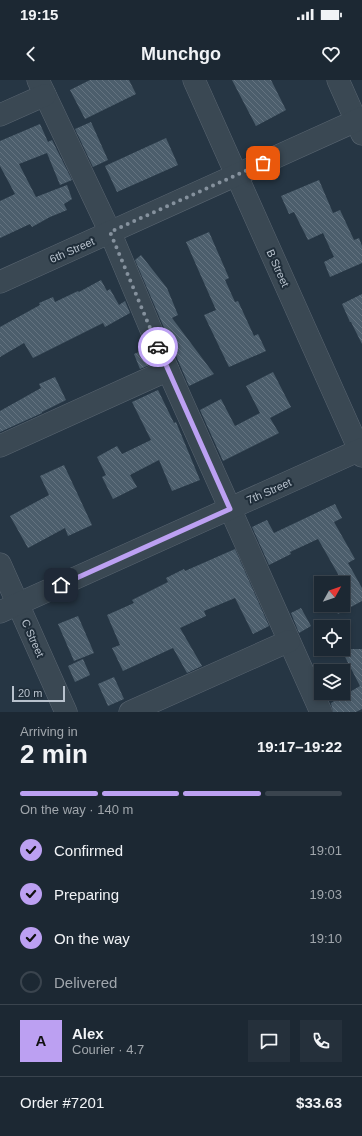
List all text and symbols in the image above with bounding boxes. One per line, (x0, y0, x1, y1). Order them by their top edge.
text: 19:15 (20, 6, 58, 23)
icon: back (20, 43, 42, 65)
icon: heart (320, 43, 342, 65)
text: Munchgo (141, 44, 221, 64)
pin (246, 146, 280, 180)
icon: bag (252, 152, 274, 174)
street label: 6th Street (48, 235, 96, 265)
street label: B Street (264, 247, 292, 289)
courier (138, 327, 178, 367)
icon: car (147, 336, 169, 358)
street label: 7th Street (245, 476, 293, 506)
pin (44, 568, 78, 602)
icon: home (50, 574, 72, 596)
north arrow (314, 576, 350, 612)
map controls (314, 576, 350, 700)
street label: C Street (19, 617, 47, 659)
button: locate (314, 620, 350, 656)
button: layers (314, 664, 350, 700)
scale bar (12, 684, 65, 703)
text: 20 m (18, 687, 42, 699)
text: Arriving in (20, 724, 78, 739)
text: 19:17–19:22 (257, 738, 342, 755)
text: 2 min (20, 739, 88, 769)
text: On the way · 140 m (20, 802, 133, 817)
icon: check (20, 839, 42, 861)
text: Confirmed (54, 842, 123, 859)
text: 19:01 (309, 843, 342, 858)
icon: check (20, 883, 42, 905)
text: Preparing (54, 886, 119, 903)
text: 19:03 (309, 887, 342, 902)
icon: check (20, 927, 42, 949)
text: On the way (54, 930, 130, 947)
text: 19:10 (309, 931, 342, 946)
text: Delivered (54, 974, 117, 991)
button: chat (248, 1020, 290, 1062)
button: phone (300, 1020, 342, 1062)
text: Alex (72, 1025, 104, 1042)
text: A (36, 1032, 46, 1049)
text: Courier · 4.7 (72, 1042, 144, 1057)
text: Order #7201 (20, 1094, 104, 1111)
text: $33.63 (296, 1094, 342, 1111)

